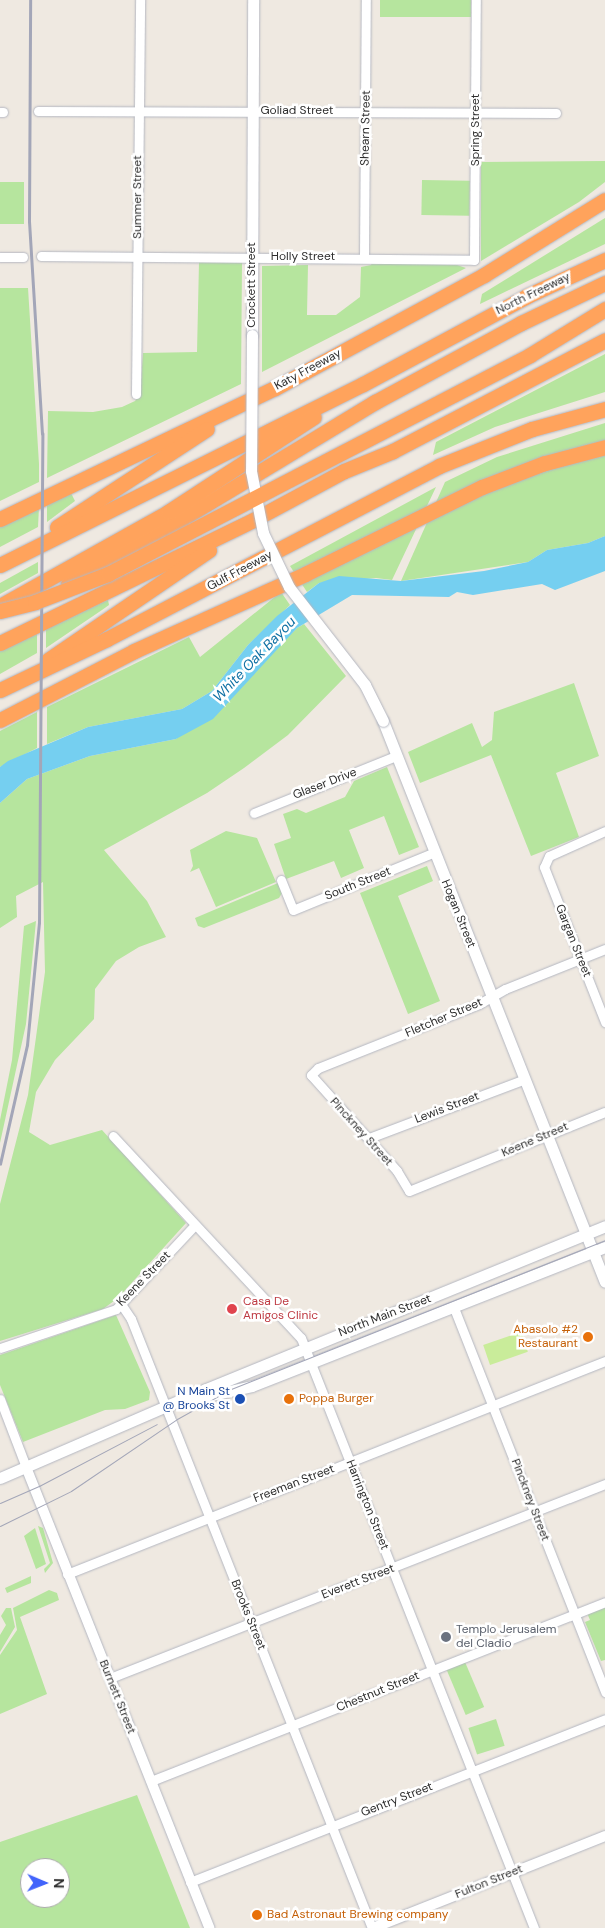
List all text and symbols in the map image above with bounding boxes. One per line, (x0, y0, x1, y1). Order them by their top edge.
street label: Shearn Street (358, 90, 374, 166)
street label: Spring Street (469, 94, 483, 166)
street label: Goliad Street (260, 104, 334, 118)
street label: Summer Street (131, 155, 145, 239)
street label: Crockett Street (245, 242, 259, 328)
street label: Holly Street (271, 250, 335, 264)
street label: North Freeway (494, 270, 572, 318)
street label: Katy Freeway (272, 346, 344, 394)
street label: Gulf Freeway (205, 548, 275, 594)
water label: White Oak Bayou (209, 613, 299, 705)
street label: Glaser Drive (291, 765, 359, 803)
street label: South Street (323, 864, 393, 904)
street label: Hogan Street (438, 878, 478, 950)
street label: Gargan Street (552, 902, 594, 980)
street label: Fletcher Street (403, 995, 485, 1041)
street label: Lewis Street (413, 1089, 481, 1127)
street label: Pinckney Street (327, 1095, 395, 1169)
street label: Keene Street (499, 1119, 571, 1161)
street label: Keene Street (114, 1248, 174, 1310)
street label: North Main Street (337, 1292, 433, 1340)
place label: Casa De Amigos Clinic (243, 1295, 318, 1323)
marker: Casa De Amigos Clinic (225, 1302, 239, 1316)
place label: Abasolo #2 Restaurant (513, 1323, 578, 1351)
marker: Abasolo #2 Restaurant (582, 1331, 594, 1343)
place label: N Main St @ Brooks St (162, 1385, 230, 1413)
place label: Poppa Burger (299, 1392, 374, 1406)
marker: N Main St @ Brooks St (234, 1393, 246, 1405)
marker: Poppa Burger (283, 1393, 295, 1405)
street label: Pinckney Street (508, 1457, 552, 1543)
street label: Harrington Street (342, 1458, 392, 1552)
street label: Freeman Street (251, 1462, 337, 1506)
street label: Everett Street (319, 1561, 397, 1603)
street label: Brooks Street (227, 1578, 269, 1652)
place label: Templo Jerusalem del Cladio (456, 1623, 557, 1651)
marker: Templo Jerusalem del Cladio (440, 1631, 452, 1643)
street label: Burnett Street (96, 1658, 138, 1736)
street label: Chestnut Street (334, 1669, 422, 1715)
street label: Gentry Street (359, 1780, 435, 1820)
north arrow (20, 1858, 70, 1908)
street label: Fulton Street (453, 1862, 525, 1902)
text: N (50, 1878, 68, 1889)
place label: Bad Astronaut Brewing company (267, 1908, 448, 1922)
marker: Bad Astronaut Brewing company (251, 1909, 263, 1921)

